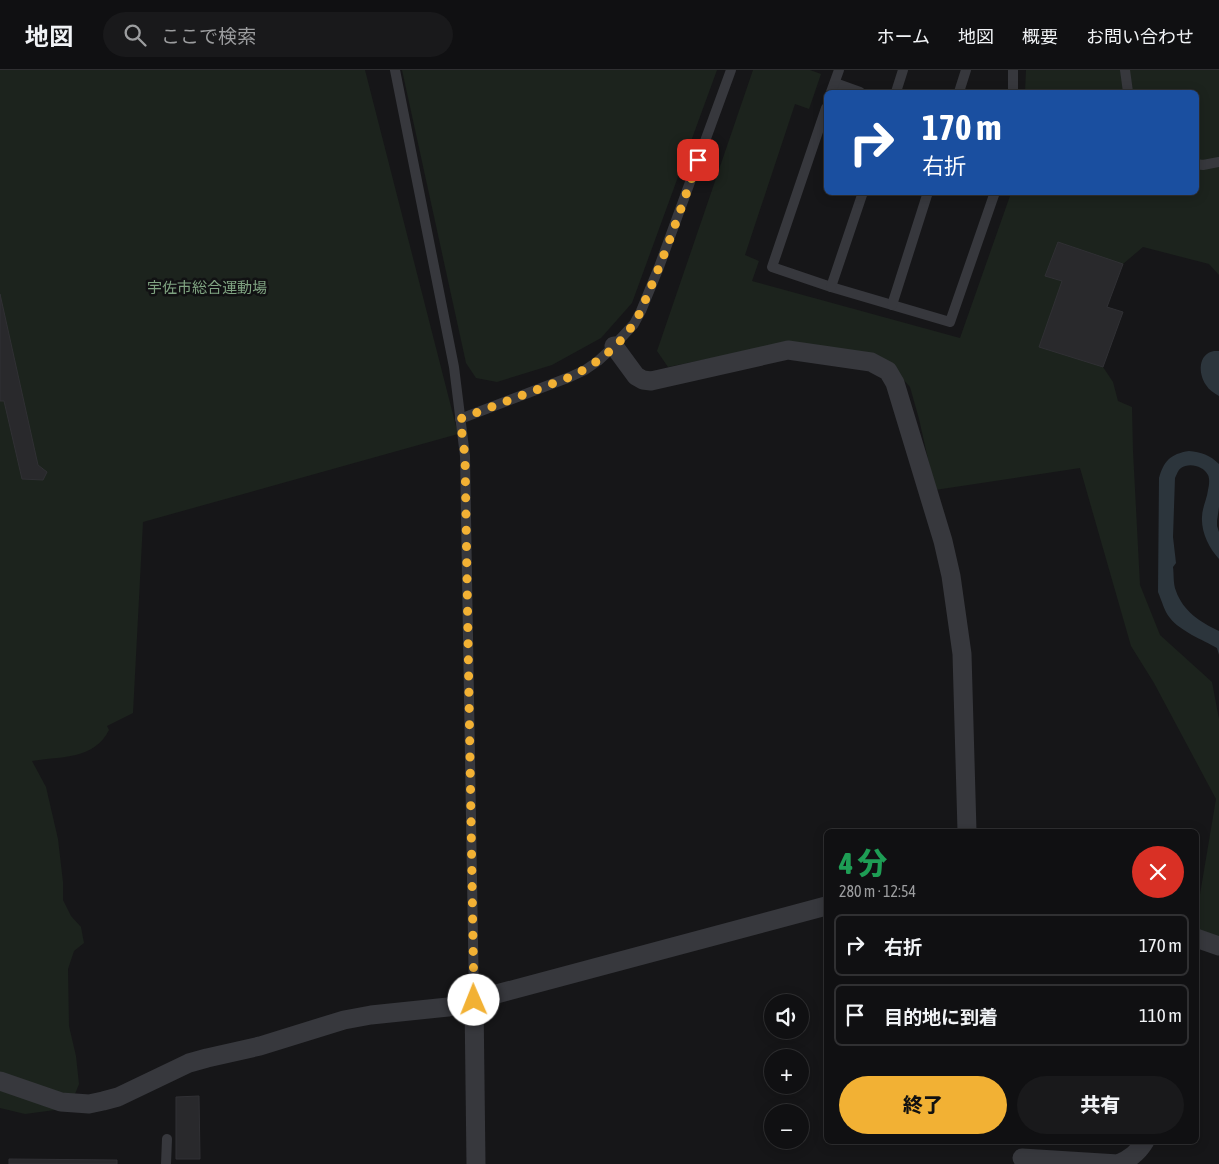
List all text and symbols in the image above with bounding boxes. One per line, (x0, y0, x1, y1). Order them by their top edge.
search box (103, 12, 453, 57)
icon: search (121, 21, 149, 49)
text: 地図 (25, 23, 73, 50)
text: ここで検索 (161, 25, 256, 47)
text: ホーム (877, 26, 930, 47)
text: 地図 (958, 26, 994, 47)
text: 概要 (1022, 26, 1058, 47)
text: お問い合わせ (1086, 26, 1194, 47)
text: 170 m (922, 107, 1001, 147)
icon: right (839, 110, 904, 175)
pin (677, 139, 719, 181)
icon: arrive (684, 146, 712, 174)
text: 右折 (922, 153, 966, 179)
park label: 宇佐市総合運動場 (147, 279, 267, 296)
text: 4 分 (839, 846, 887, 880)
button: close (1132, 846, 1184, 898)
text: 280 m · 12:54 (839, 882, 916, 900)
icon: right (841, 931, 869, 959)
text: 170 m (1139, 934, 1182, 956)
text: 右折 (884, 936, 922, 958)
position arrow (447, 973, 499, 1025)
map controls (764, 994, 809, 1149)
button: sound (764, 994, 809, 1039)
icon: arrive (841, 1001, 869, 1029)
text: 110 m (1139, 1004, 1182, 1026)
text: 目的地に到着 (884, 1006, 998, 1028)
button: + (764, 1049, 809, 1094)
button: 終了 (839, 1076, 1007, 1134)
button: 共有 (1017, 1076, 1184, 1134)
button: − (764, 1104, 809, 1149)

